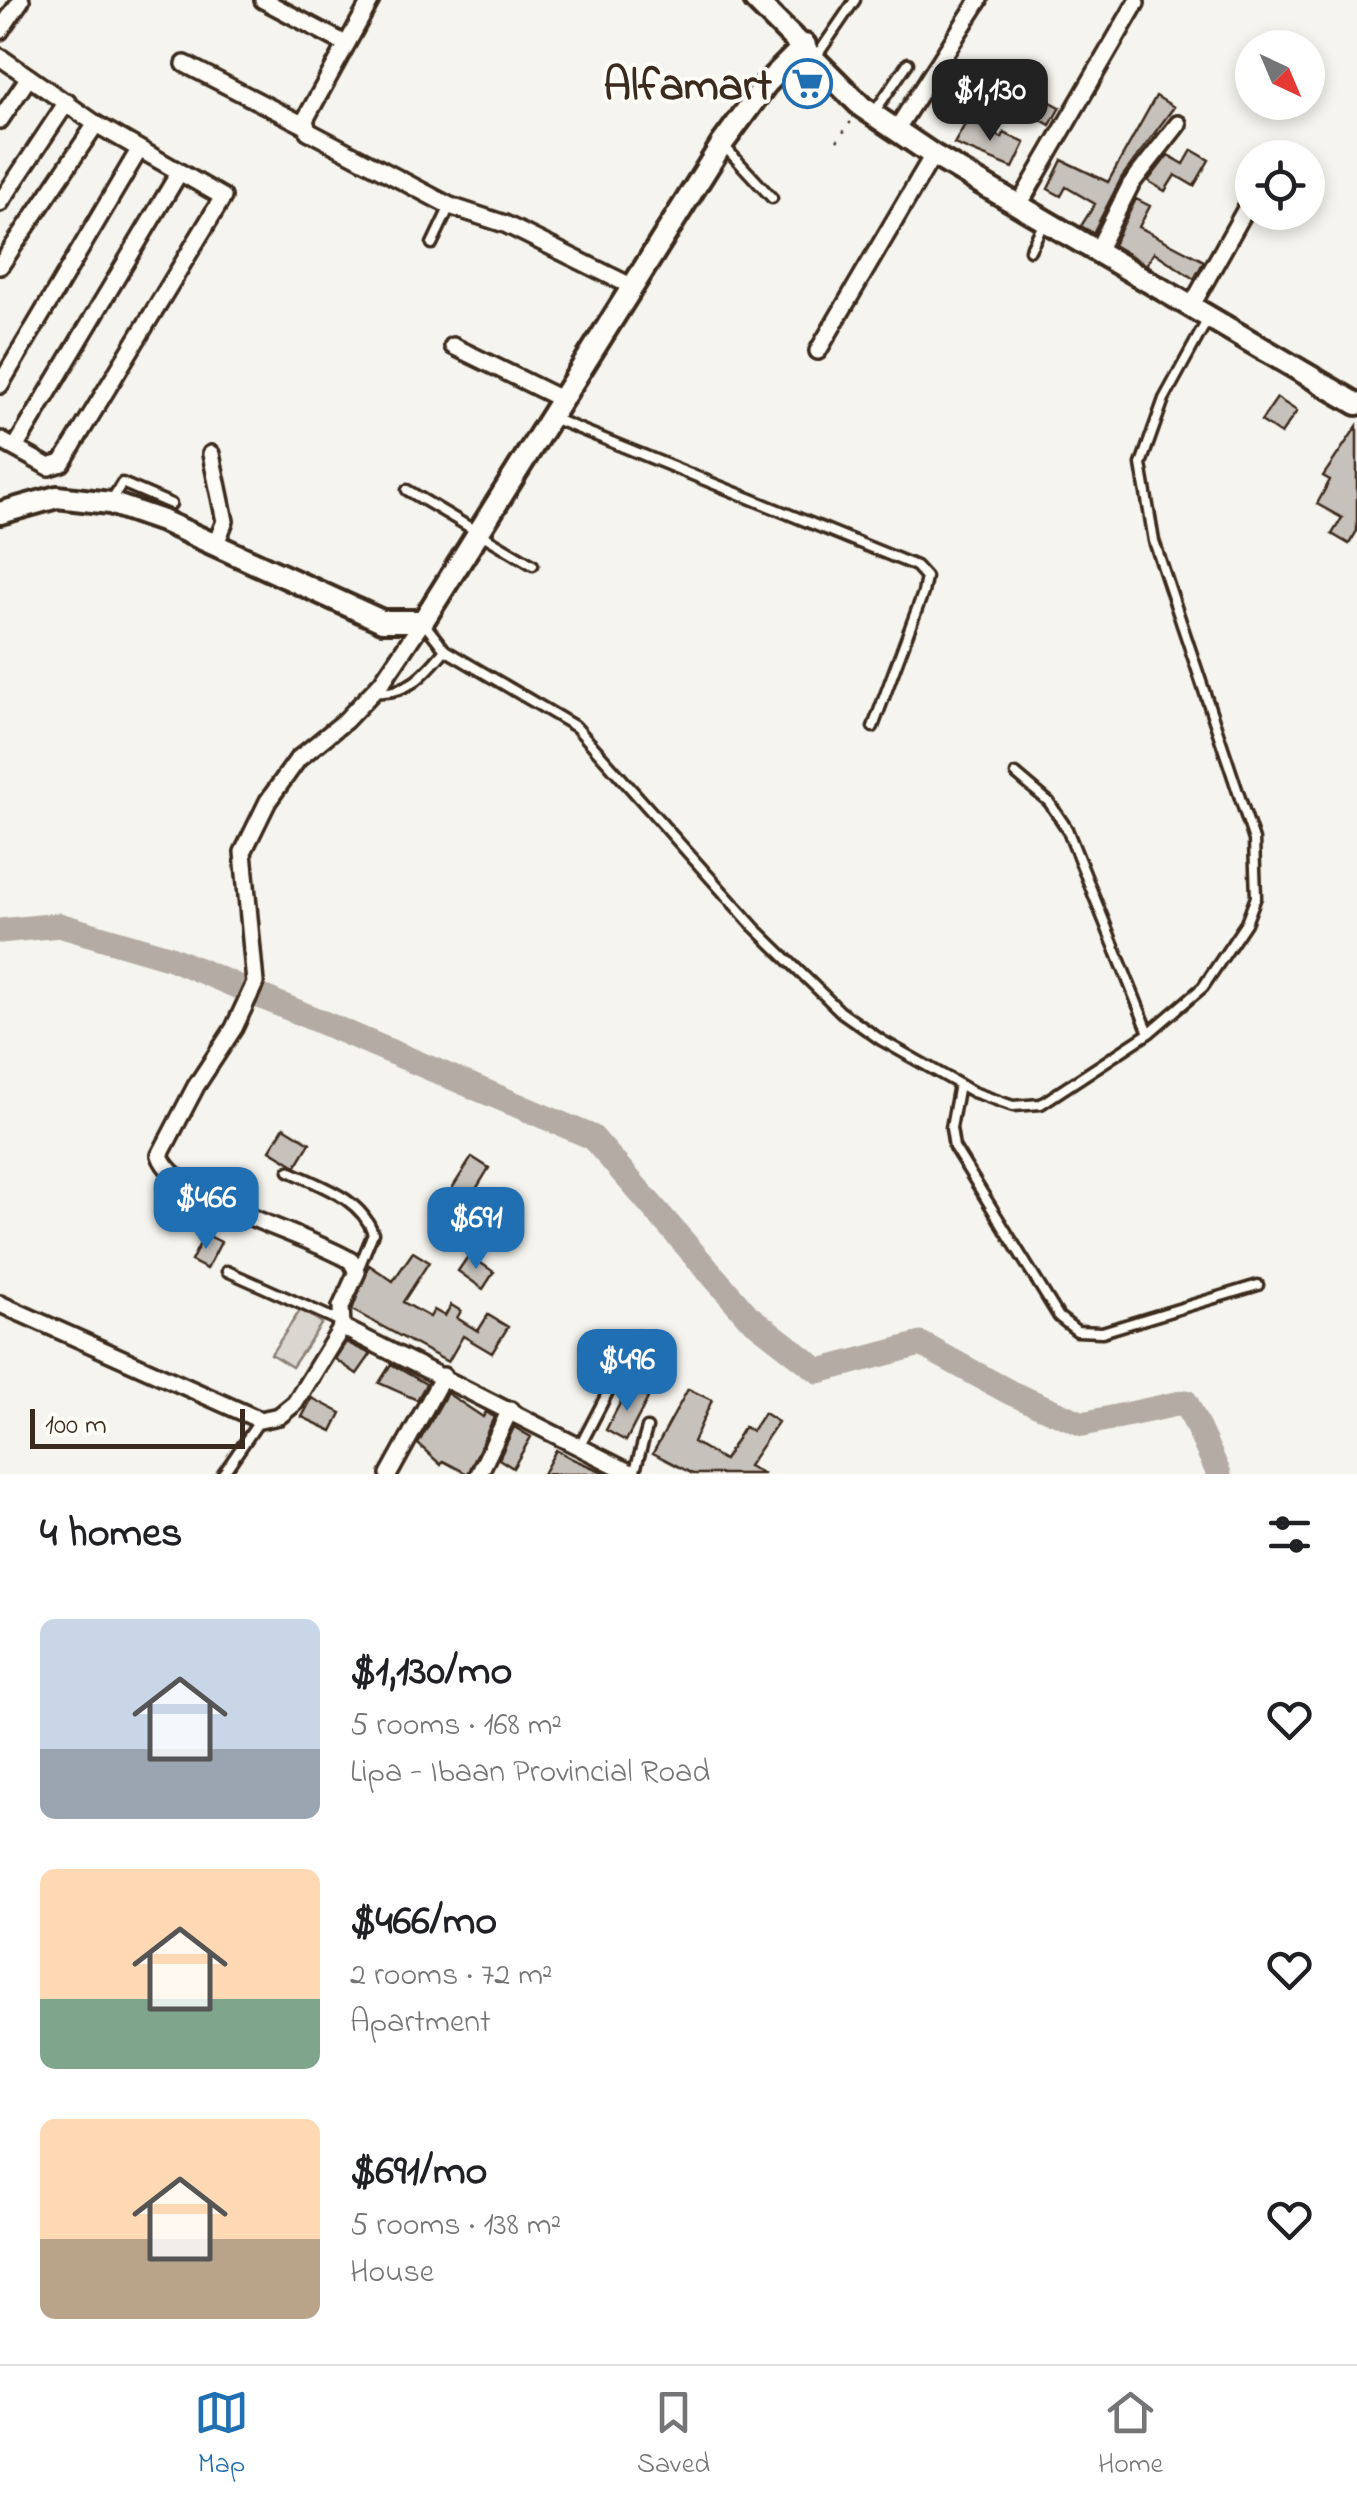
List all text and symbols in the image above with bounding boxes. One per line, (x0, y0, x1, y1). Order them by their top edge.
north arrow (1235, 30, 1325, 120)
map controls (1235, 30, 1325, 230)
place label: Alfamart (603, 55, 773, 121)
supermarket icon: Alfamart (781, 57, 833, 109)
pin: $1,130 (909, 59, 1071, 144)
text: $1,130 (954, 68, 1026, 115)
button: locate (1235, 140, 1325, 230)
pin: $466 (147, 1167, 265, 1252)
text: $466 (176, 1176, 236, 1223)
pin: $691 (417, 1187, 535, 1272)
text: $691 (449, 1196, 503, 1243)
pin: $496 (568, 1329, 686, 1414)
text: $496 (599, 1338, 655, 1385)
scale bar (30, 1404, 245, 1448)
text: 100 m (45, 1406, 107, 1447)
text: 4 homes (40, 1504, 182, 1565)
icon: filters (1262, 1507, 1317, 1562)
text: $1,130/mo (350, 1642, 512, 1703)
icon: home (120, 1659, 240, 1779)
icon: heart (1262, 1692, 1317, 1747)
text: 5 rooms · 168 m² (350, 1703, 562, 1750)
text: Lipa - Ibaan Provincial Road (350, 1750, 710, 1797)
text: $466/mo (350, 1892, 497, 1953)
icon: home (120, 1909, 240, 2029)
icon: heart (1262, 1942, 1317, 1997)
text: 2 rooms · 72 m² (350, 1953, 552, 2000)
text: Apartment (350, 2000, 491, 2047)
text: $691/mo (350, 2142, 487, 2203)
icon: home (120, 2159, 240, 2279)
icon: heart (1262, 2192, 1317, 2247)
text: 5 rooms · 138 m² (350, 2203, 561, 2250)
text: House (350, 2250, 434, 2297)
tab: Map (194, 2385, 249, 2486)
tab: Saved (637, 2385, 710, 2486)
tab: Home (1098, 2385, 1163, 2486)

